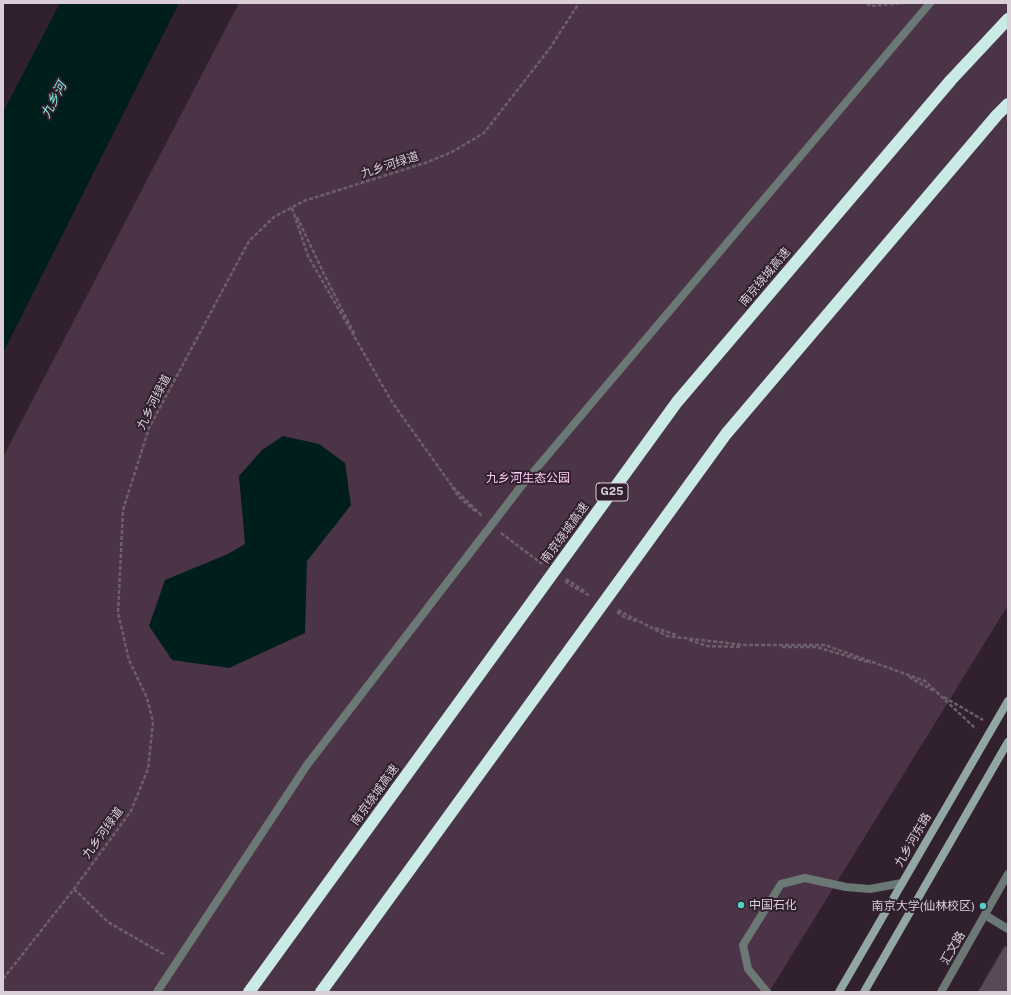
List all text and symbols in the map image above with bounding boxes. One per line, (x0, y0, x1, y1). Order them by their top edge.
water label: 九乡河 (38, 79, 70, 121)
street label: 九乡河绿道 (359, 149, 421, 181)
street label: 南京绕城高速 (736, 245, 794, 309)
street label: 九乡河绿道 (134, 372, 174, 432)
park label: 九乡河生态公园 (486, 471, 570, 485)
road number: G25 (596, 483, 628, 501)
street label: 南京绕城高速 (538, 500, 592, 566)
street label: 南京绕城高速 (348, 762, 402, 828)
street label: 九乡河绿道 (80, 804, 126, 862)
street label: 九乡河东路 (892, 810, 934, 870)
place label: 中国石化 (749, 898, 797, 912)
place label: 南京大学(仙林校区) (872, 899, 975, 913)
marker: 中国石化 (736, 900, 746, 910)
marker: 南京大学(仙林校区) (978, 901, 988, 911)
street label: 汇文路 (938, 929, 968, 967)

